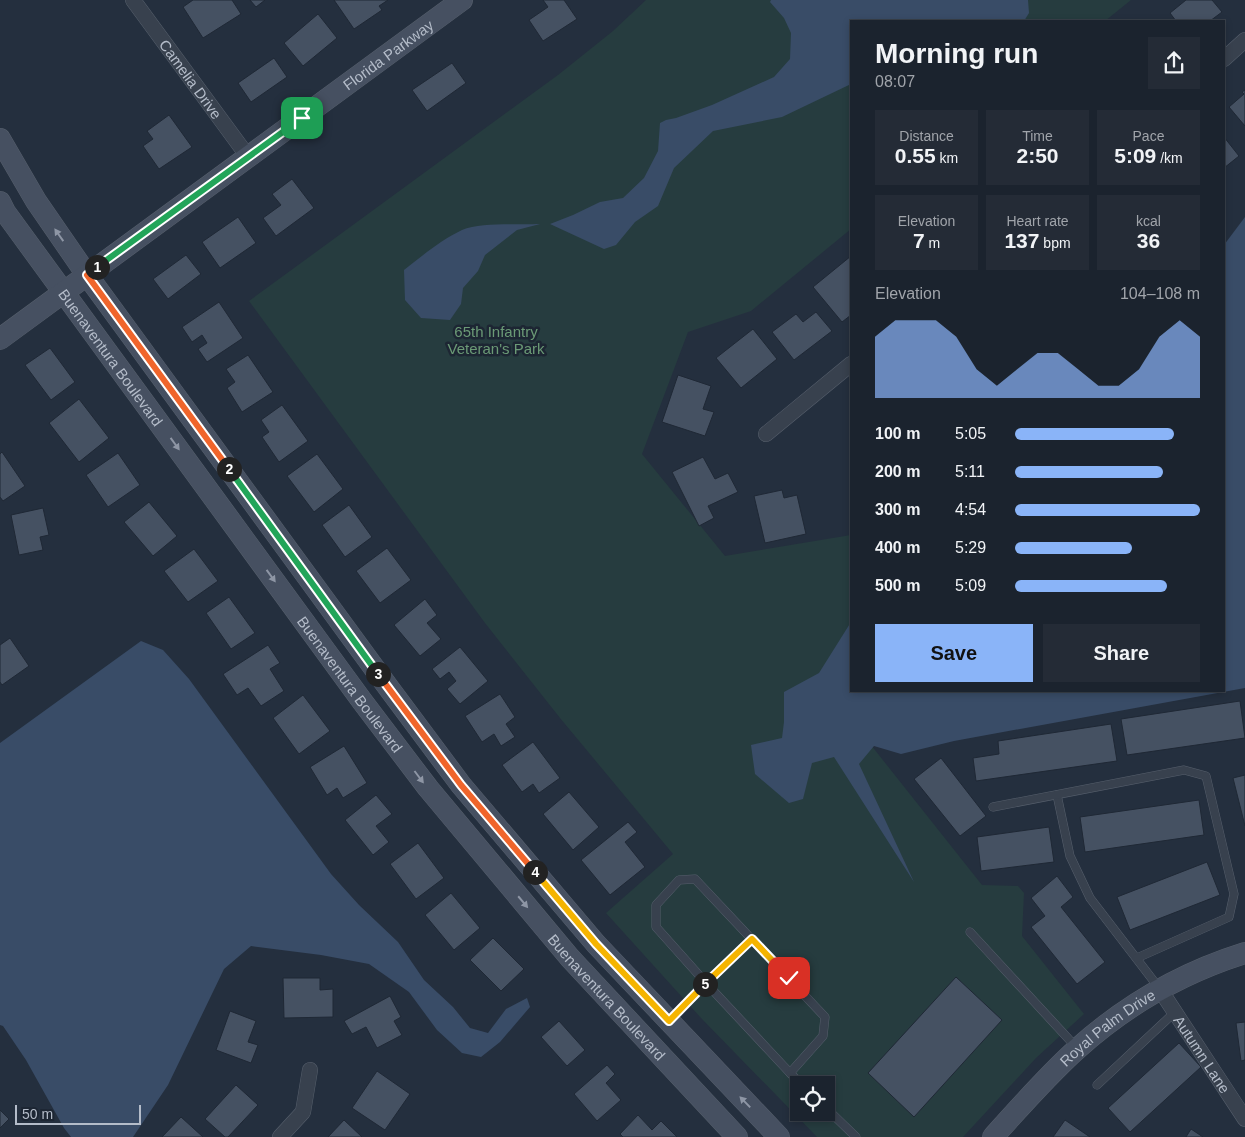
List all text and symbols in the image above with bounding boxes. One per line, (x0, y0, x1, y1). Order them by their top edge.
street label: Florida Parkway (339, 15, 437, 93)
street label: Camelia Drive (156, 36, 226, 122)
button: share (1148, 37, 1200, 89)
text: Morning run (875, 38, 1038, 69)
text: 08:07 (875, 73, 915, 90)
pin (281, 97, 323, 139)
icon: arrive (288, 104, 316, 132)
text: Distance (899, 128, 954, 144)
text: Time (1022, 128, 1053, 144)
text: Pace (1133, 128, 1164, 144)
text: 0.55 (895, 144, 936, 167)
text: 2:50 (1016, 144, 1059, 167)
text: 5:09 (1114, 144, 1156, 167)
text: km (936, 150, 958, 166)
text: /km (1156, 150, 1183, 166)
text: Elevation (898, 213, 955, 229)
text: Heart rate (1006, 213, 1069, 229)
text: kcal (1136, 213, 1161, 229)
one-way arrow (54, 228, 64, 242)
text: 7 (913, 229, 925, 252)
text: 137 (1004, 229, 1039, 252)
text: 36 (1137, 229, 1160, 252)
text: m (925, 235, 940, 251)
text: bpm (1039, 235, 1071, 251)
pin: 1 (84, 254, 110, 280)
text: 1 (94, 259, 101, 275)
text: Elevation (875, 285, 941, 302)
text: 104–108 m (1120, 285, 1200, 302)
street label: Buenaventura Boulevard (55, 286, 167, 429)
park label: 65th Infantry Veteran's Park (447, 323, 545, 357)
text: 100 m (875, 425, 920, 442)
text: 5:05 (955, 425, 986, 442)
one-way arrow (170, 437, 180, 451)
pin: 2 (216, 456, 242, 482)
text: 2 (226, 461, 233, 477)
text: 200 m (875, 463, 920, 480)
text: 5:11 (955, 463, 985, 480)
text: 300 m (875, 501, 920, 518)
text: 4:54 (955, 501, 986, 518)
text: 400 m (875, 539, 920, 556)
text: 5:29 (955, 539, 986, 556)
one-way arrow (266, 569, 276, 583)
text: 500 m (875, 577, 920, 594)
text: 5:09 (955, 577, 986, 594)
street label: Buenaventura Boulevard (294, 613, 406, 756)
button: Save (875, 624, 1033, 682)
button: Share (1043, 624, 1200, 682)
pin: 3 (366, 662, 390, 686)
text: 3 (375, 666, 382, 682)
one-way arrow (414, 770, 425, 783)
pin: 4 (522, 860, 548, 884)
text: 4 (532, 864, 539, 880)
one-way arrow (517, 896, 528, 908)
street label: Buenaventura Boulevard (545, 930, 669, 1063)
pin (768, 957, 810, 999)
icon: check (775, 964, 803, 992)
pin: 5 (692, 972, 718, 996)
text: 5 (702, 976, 709, 992)
street label: Royal Palm Drive (1056, 985, 1158, 1069)
street label: Autumn Lane (1171, 1012, 1234, 1096)
map controls (790, 1076, 835, 1121)
button: locate (790, 1076, 835, 1121)
one-way arrow (739, 1096, 751, 1108)
scale bar (15, 1102, 141, 1125)
text: 50 m (22, 1106, 53, 1122)

